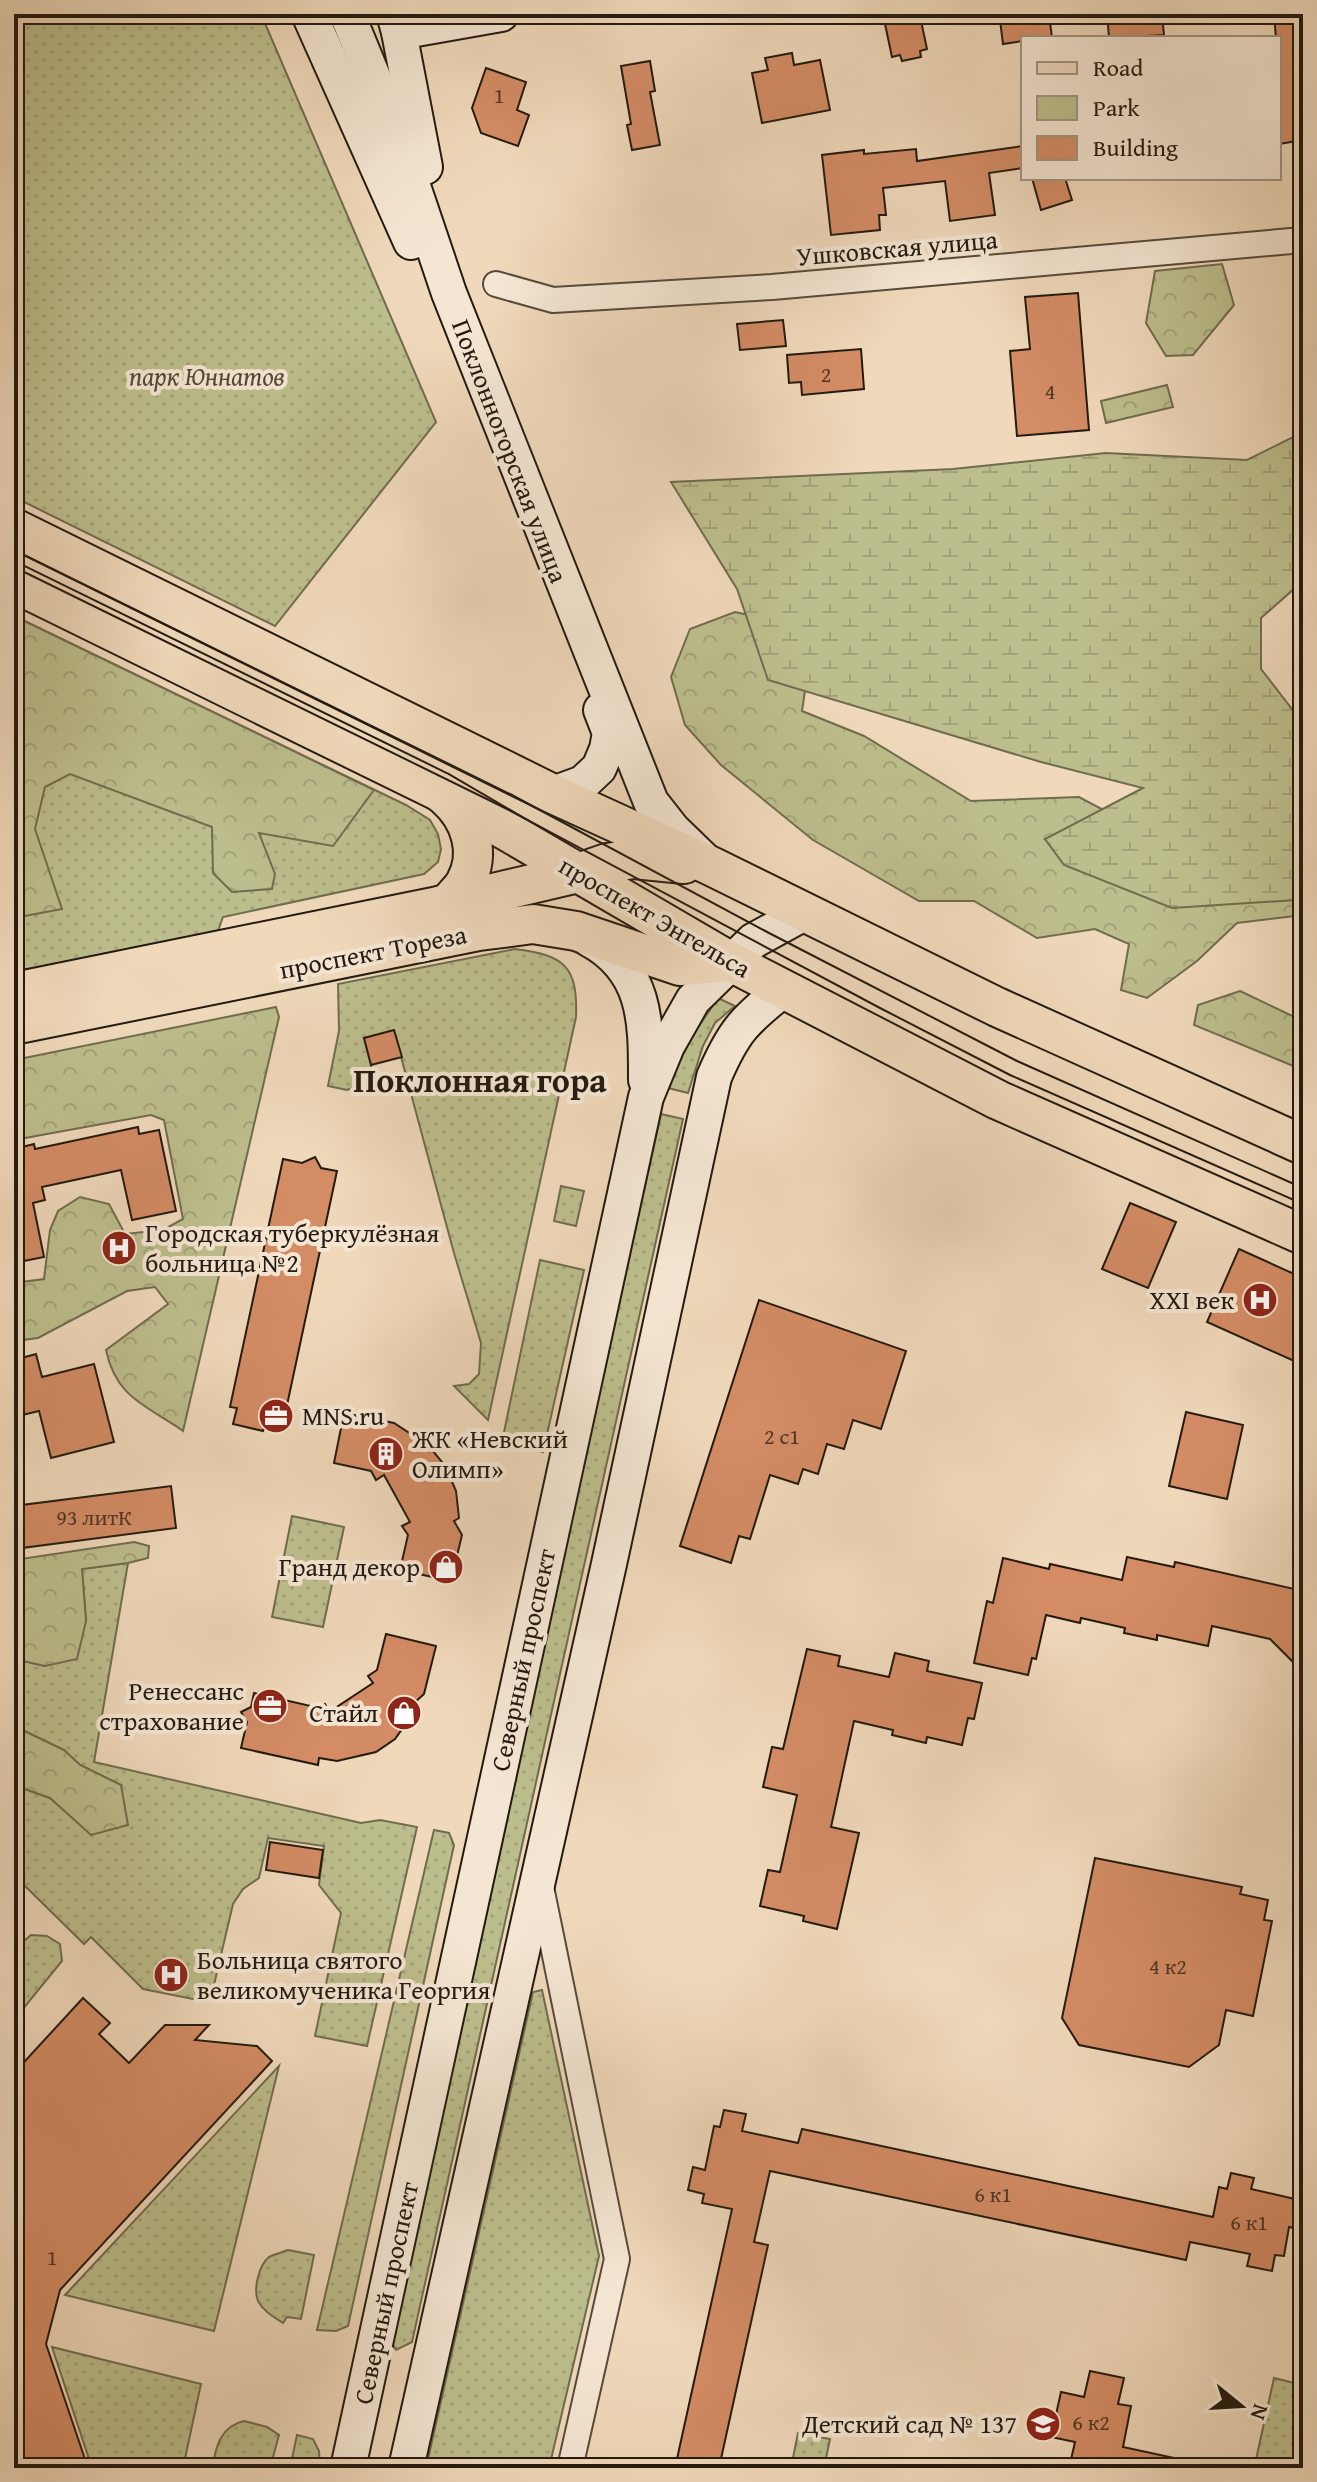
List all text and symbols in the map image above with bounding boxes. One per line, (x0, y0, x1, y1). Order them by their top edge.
legend (1021, 36, 1281, 180)
text: Road (1093, 50, 1143, 85)
house number: 1 (494, 79, 504, 111)
text: Park (1093, 90, 1140, 125)
text: Building (1093, 130, 1178, 165)
street label: Ушковская улица (795, 219, 1000, 276)
street label: Поклонногорская улица (442, 313, 579, 589)
park label: парк Юннатов (129, 356, 285, 395)
house number: 2 (821, 358, 831, 390)
house number: 4 (1045, 375, 1055, 407)
street label: проспект Энгельса (552, 846, 759, 988)
street label: проспект Тореза (276, 914, 470, 989)
district label: Поклонная гора (353, 1055, 607, 1104)
place label: Городская туберкулёзная больница №2 (145, 1213, 439, 1282)
hospital icon: Городская туберкулёзная больница №2 (100, 1229, 138, 1267)
place label: XXI век (1150, 1280, 1234, 1319)
hospital icon: XXI век (1241, 1281, 1279, 1319)
place label: MNS.ru (302, 1396, 384, 1435)
office icon: MNS.ru (257, 1397, 295, 1435)
place label: ЖК «Невский Олимп» (411, 1419, 568, 1488)
house number: 2 с1 (764, 1420, 800, 1452)
building icon: ЖК «Невский Олимп» (367, 1435, 405, 1473)
house number: 93 литК (56, 1501, 132, 1533)
street label: Северный проспект (480, 1545, 565, 1775)
place label: Гранд декор (279, 1547, 420, 1586)
shop icon: Гранд декор (427, 1548, 465, 1586)
place label: Ренессанс страхование (99, 1671, 244, 1740)
office icon: Ренессанс страхование (251, 1687, 289, 1725)
place label: Стайл (309, 1693, 378, 1732)
shop icon: Стайл (385, 1694, 423, 1732)
place label: Больница святого великомученика Георгия (197, 1940, 490, 2009)
house number: 4 к2 (1149, 1950, 1187, 1982)
hospital icon: Больница святого великомученика Георгия (152, 1956, 190, 1994)
street label: Северный проспект (343, 2178, 428, 2408)
house number: 6 к1 (974, 2178, 1012, 2210)
house number: 6 к1 (1230, 2206, 1268, 2238)
house number: 1 (47, 2241, 57, 2273)
north arrow (1201, 2366, 1281, 2446)
text: N (1242, 2400, 1278, 2424)
place label: Детский сад № 137 (801, 2404, 1017, 2443)
school or university icon: Детский сад № 137 (1024, 2405, 1062, 2443)
house number: 6 к2 (1072, 2406, 1110, 2438)

